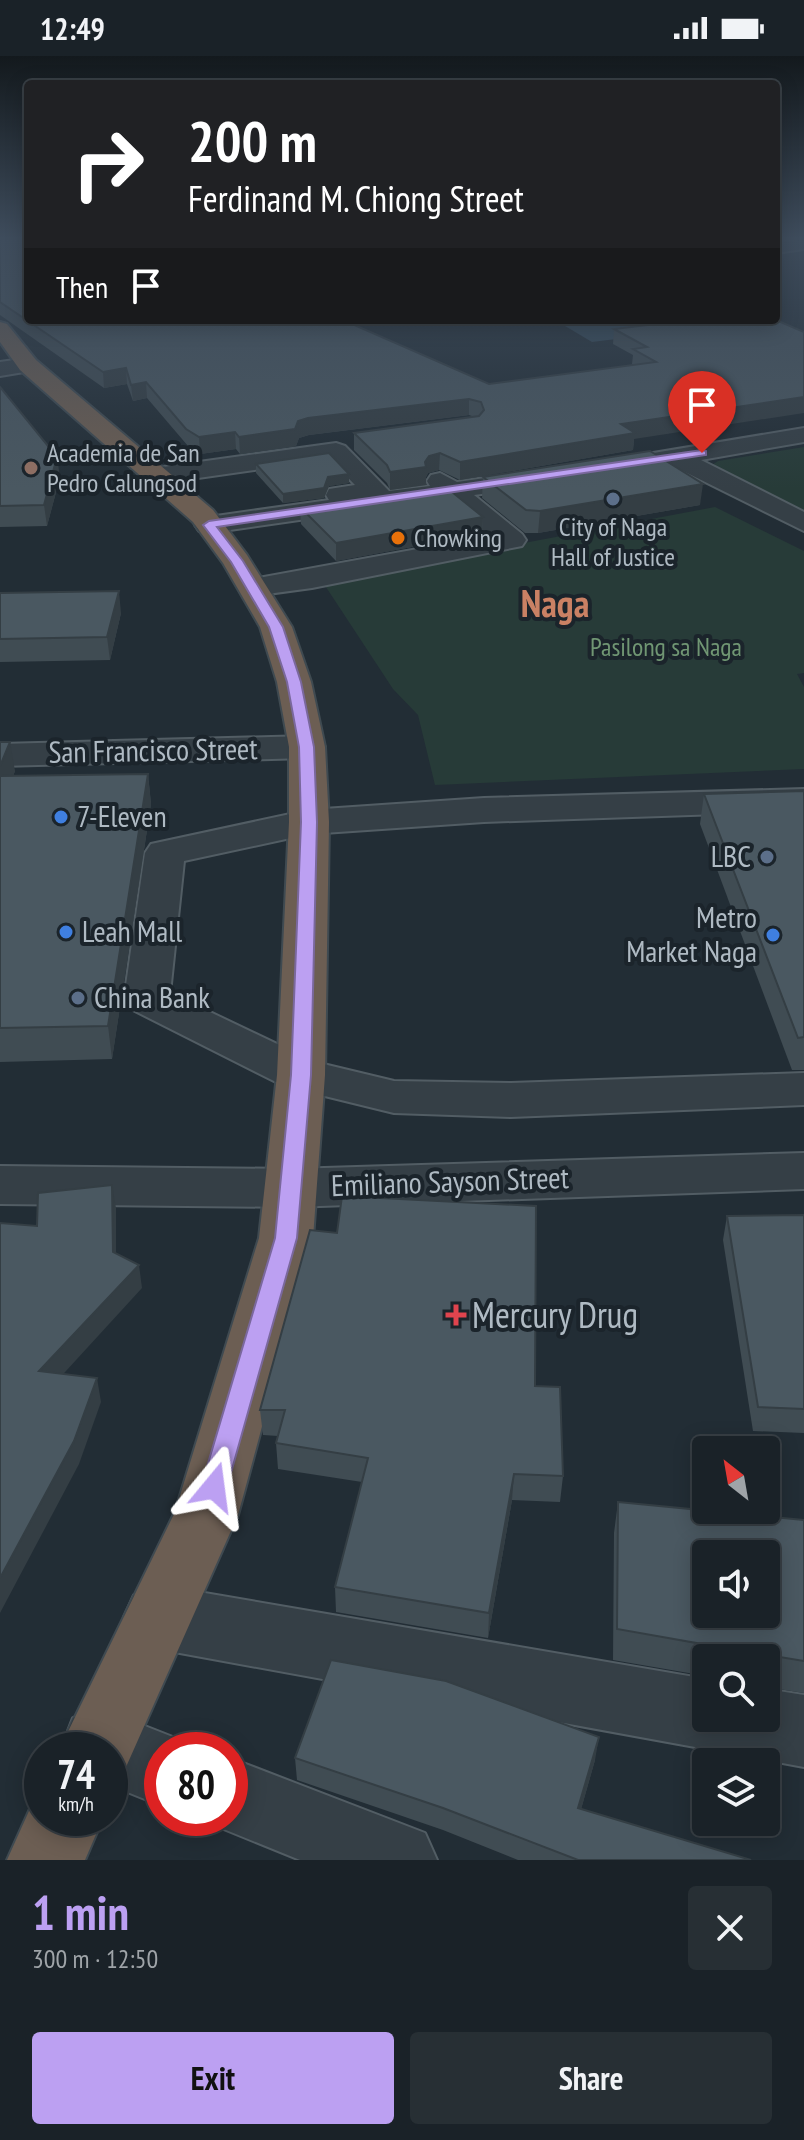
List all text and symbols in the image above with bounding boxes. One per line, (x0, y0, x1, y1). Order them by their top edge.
text: 12:49 (40, 9, 105, 48)
text: 200 m (188, 105, 317, 177)
icon: right (56, 112, 160, 216)
text: Ferdinand M. Chiong Street (188, 175, 524, 222)
icon: arrive (124, 264, 168, 308)
text: Then (56, 267, 108, 306)
pin (668, 371, 736, 453)
icon: arrive (680, 383, 724, 427)
place label: Academia de San Pedro Calungsod (47, 436, 200, 499)
marker: Academia de San Pedro Calungsod (22, 459, 40, 477)
marker: City of Naga Hall of Justice (604, 490, 622, 508)
place label: City of Naga Hall of Justice (551, 510, 675, 573)
place label: Chowking (414, 521, 502, 554)
marker: Chowking (389, 529, 407, 547)
district label: Naga (521, 578, 589, 627)
park label: Pasilong sa Naga (590, 630, 742, 663)
street label: San Francisco Street (48, 728, 259, 771)
place label: 7-Eleven (77, 796, 167, 835)
marker: 7-Eleven (52, 808, 70, 826)
place label: LBC (711, 836, 751, 875)
marker: LBC (758, 848, 776, 866)
place label: Metro Market Naga (626, 897, 757, 970)
place label: Leah Mall (82, 911, 182, 950)
marker: Leah Mall (57, 923, 75, 941)
marker: Metro Market Naga (764, 926, 782, 944)
place label: China Bank (94, 977, 210, 1016)
marker: China Bank (69, 989, 87, 1007)
street label: Emiliano Sayson Street (330, 1157, 570, 1204)
place label: Mercury Drug (472, 1291, 638, 1338)
marker: Mercury Drug (447, 1306, 465, 1324)
north arrow (692, 1436, 780, 1524)
map controls (692, 1436, 780, 1836)
position arrow (172, 1445, 256, 1529)
button: sound (692, 1540, 780, 1628)
button: search (692, 1644, 780, 1732)
speed limit sign: 80 (144, 1732, 248, 1836)
text: 74 (57, 1748, 95, 1800)
button: layers (692, 1748, 780, 1836)
text: km/h (58, 1791, 94, 1817)
text: 1 min (32, 1881, 129, 1943)
button: close (688, 1886, 772, 1970)
text: 300 m · 12:50 (32, 1942, 158, 1975)
button: Exit (32, 2032, 394, 2124)
button: Share (410, 2032, 772, 2124)

